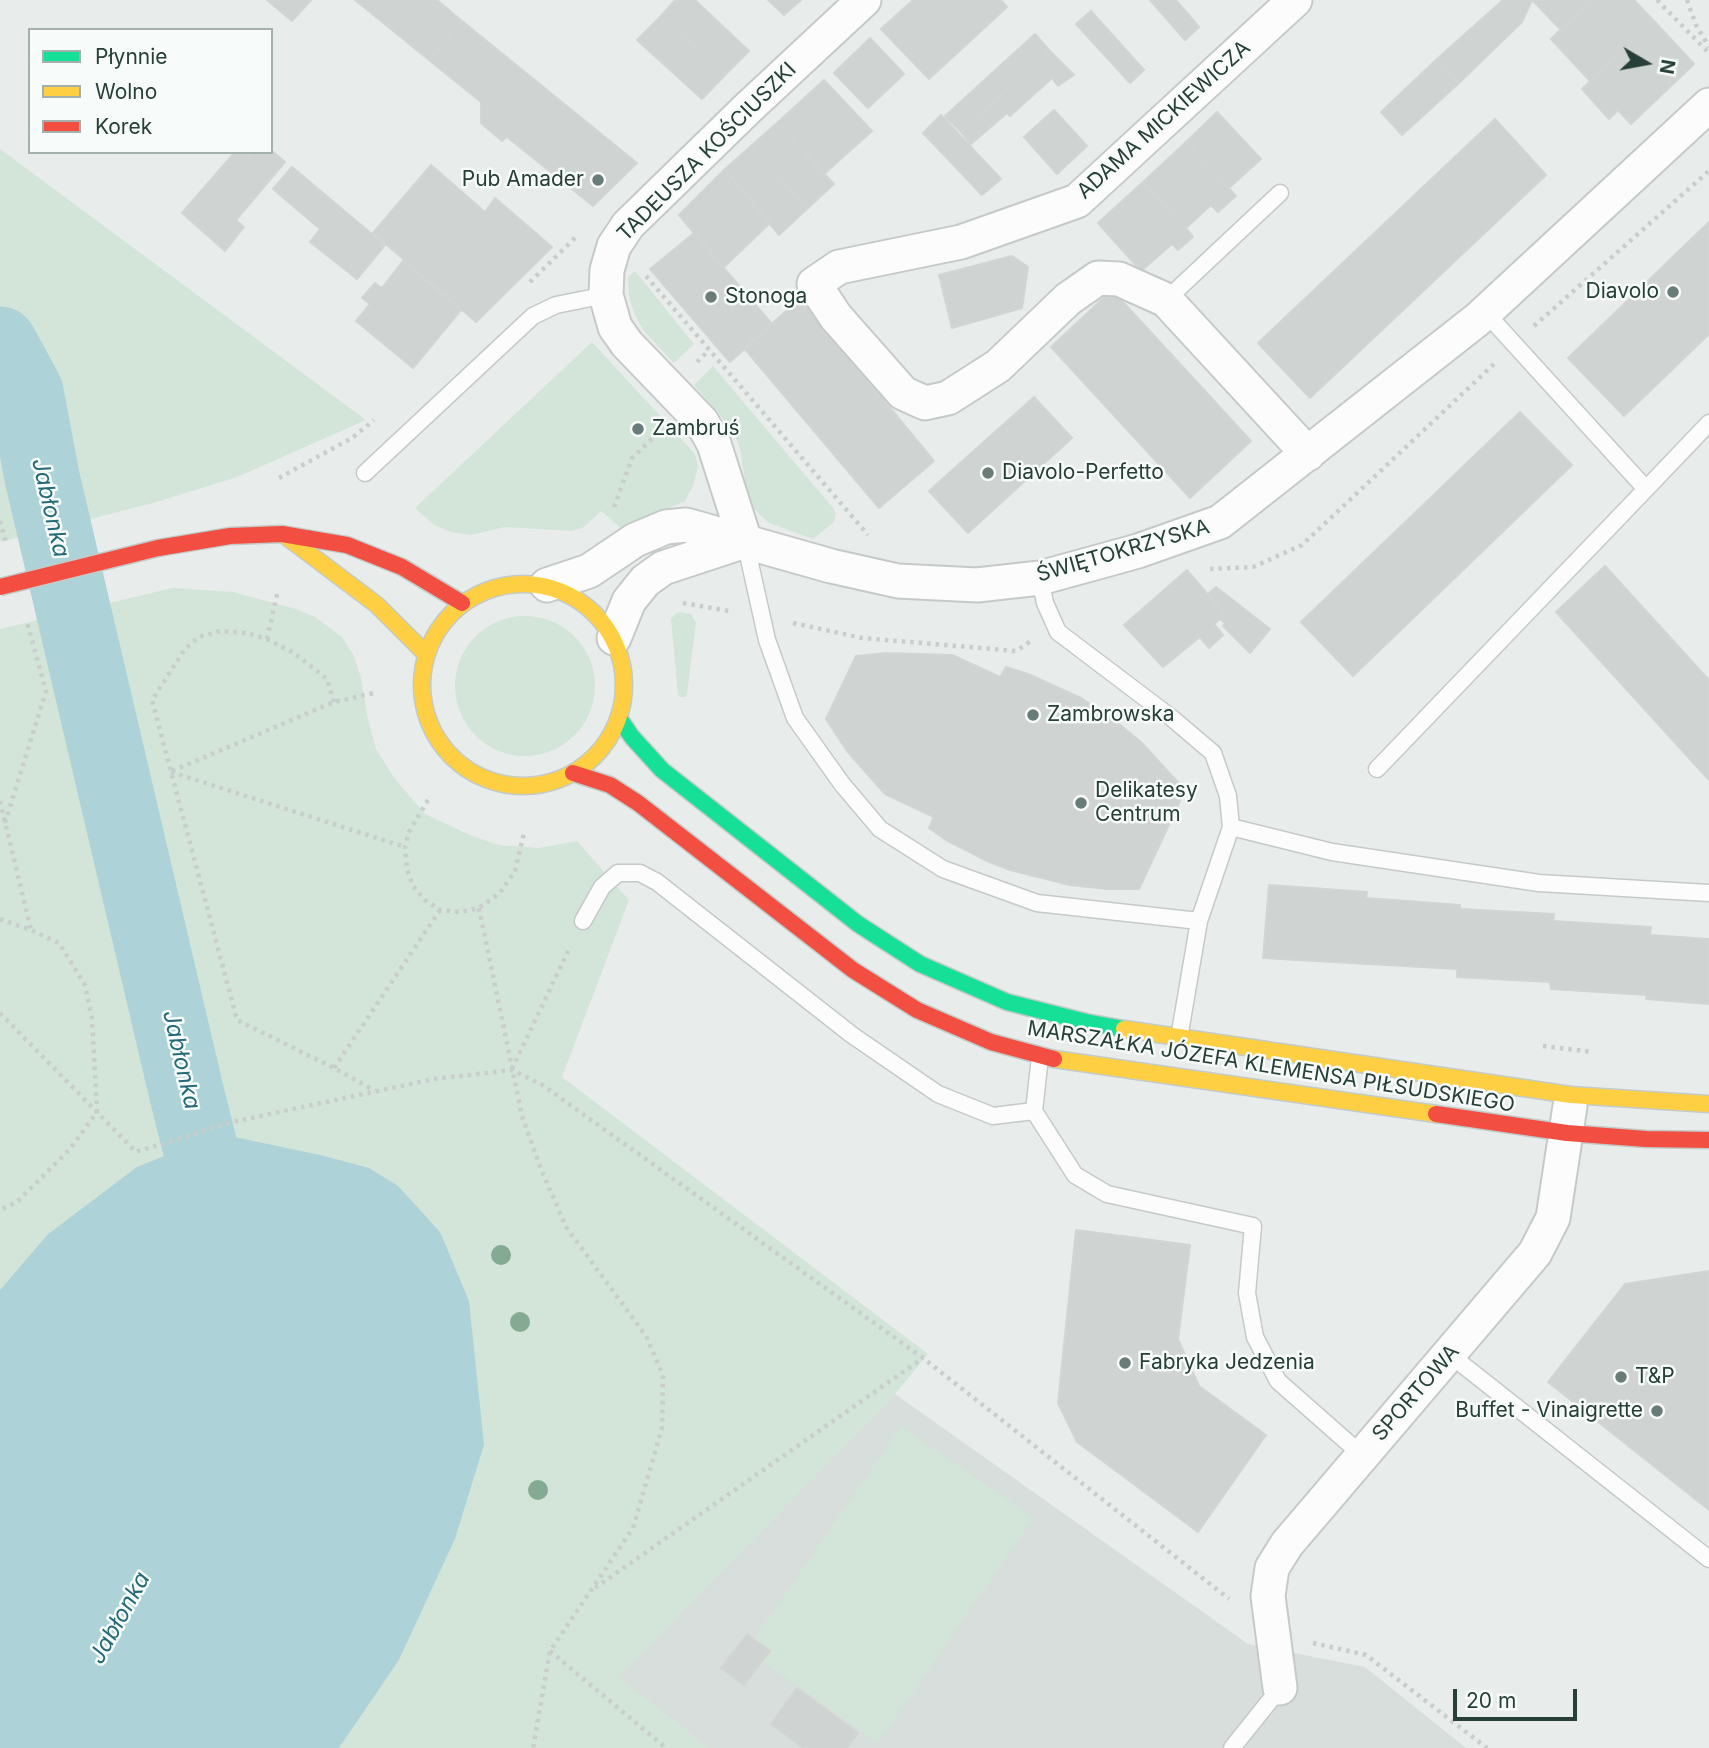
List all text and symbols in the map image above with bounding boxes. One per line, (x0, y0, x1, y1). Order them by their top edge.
legend (28, 28, 273, 154)
north arrow (1611, 28, 1681, 98)
street label: ADAMA MICKIEWICZA (1072, 36, 1256, 204)
text: Płynnie (95, 44, 168, 69)
street label: TADEUSZA KOŚCIUSZKI (612, 57, 802, 247)
text: N (1655, 58, 1680, 76)
text: Wolno (95, 79, 157, 104)
text: Korek (95, 114, 152, 139)
place label: Pub Amader (462, 167, 584, 193)
marker: Pub Amader (590, 172, 606, 188)
place label: Diavolo (1586, 279, 1659, 305)
place label: Stonoga (725, 284, 807, 310)
marker: Diavolo (1665, 284, 1681, 300)
marker: Stonoga (703, 289, 719, 305)
place label: Zambruś (652, 416, 740, 442)
marker: Zambruś (630, 421, 646, 437)
water label: Jabłonka (25, 456, 75, 560)
place label: Diavolo-Perfetto (1002, 460, 1164, 486)
marker: Diavolo-Perfetto (980, 465, 996, 481)
street label: ŚWIĘTOKRZYSKA (1034, 514, 1212, 588)
place label: Zambrowska (1047, 702, 1175, 728)
marker: Zambrowska (1025, 707, 1041, 723)
place label: Delikatesy Centrum (1095, 778, 1198, 828)
marker: Delikatesy Centrum (1073, 795, 1089, 811)
water label: Jabłonka (156, 1008, 206, 1112)
street label: MARSZAŁKA JÓZEFA KLEMENSA PIŁSUDSKIEGO (1025, 1016, 1517, 1118)
street label: SPORTOWA (1367, 1340, 1465, 1446)
place label: Fabryka Jedzenia (1139, 1350, 1315, 1376)
marker: Fabryka Jedzenia (1117, 1355, 1133, 1371)
place label: T&P (1635, 1364, 1675, 1390)
marker: T&P (1613, 1369, 1629, 1385)
place label: Buffet - Vinaigrette (1455, 1398, 1643, 1424)
marker: Buffet - Vinaigrette (1649, 1403, 1665, 1419)
water label: Jabłonka (84, 1567, 156, 1669)
scale bar (1457, 1674, 1581, 1718)
text: 20 m (1466, 1688, 1516, 1713)

